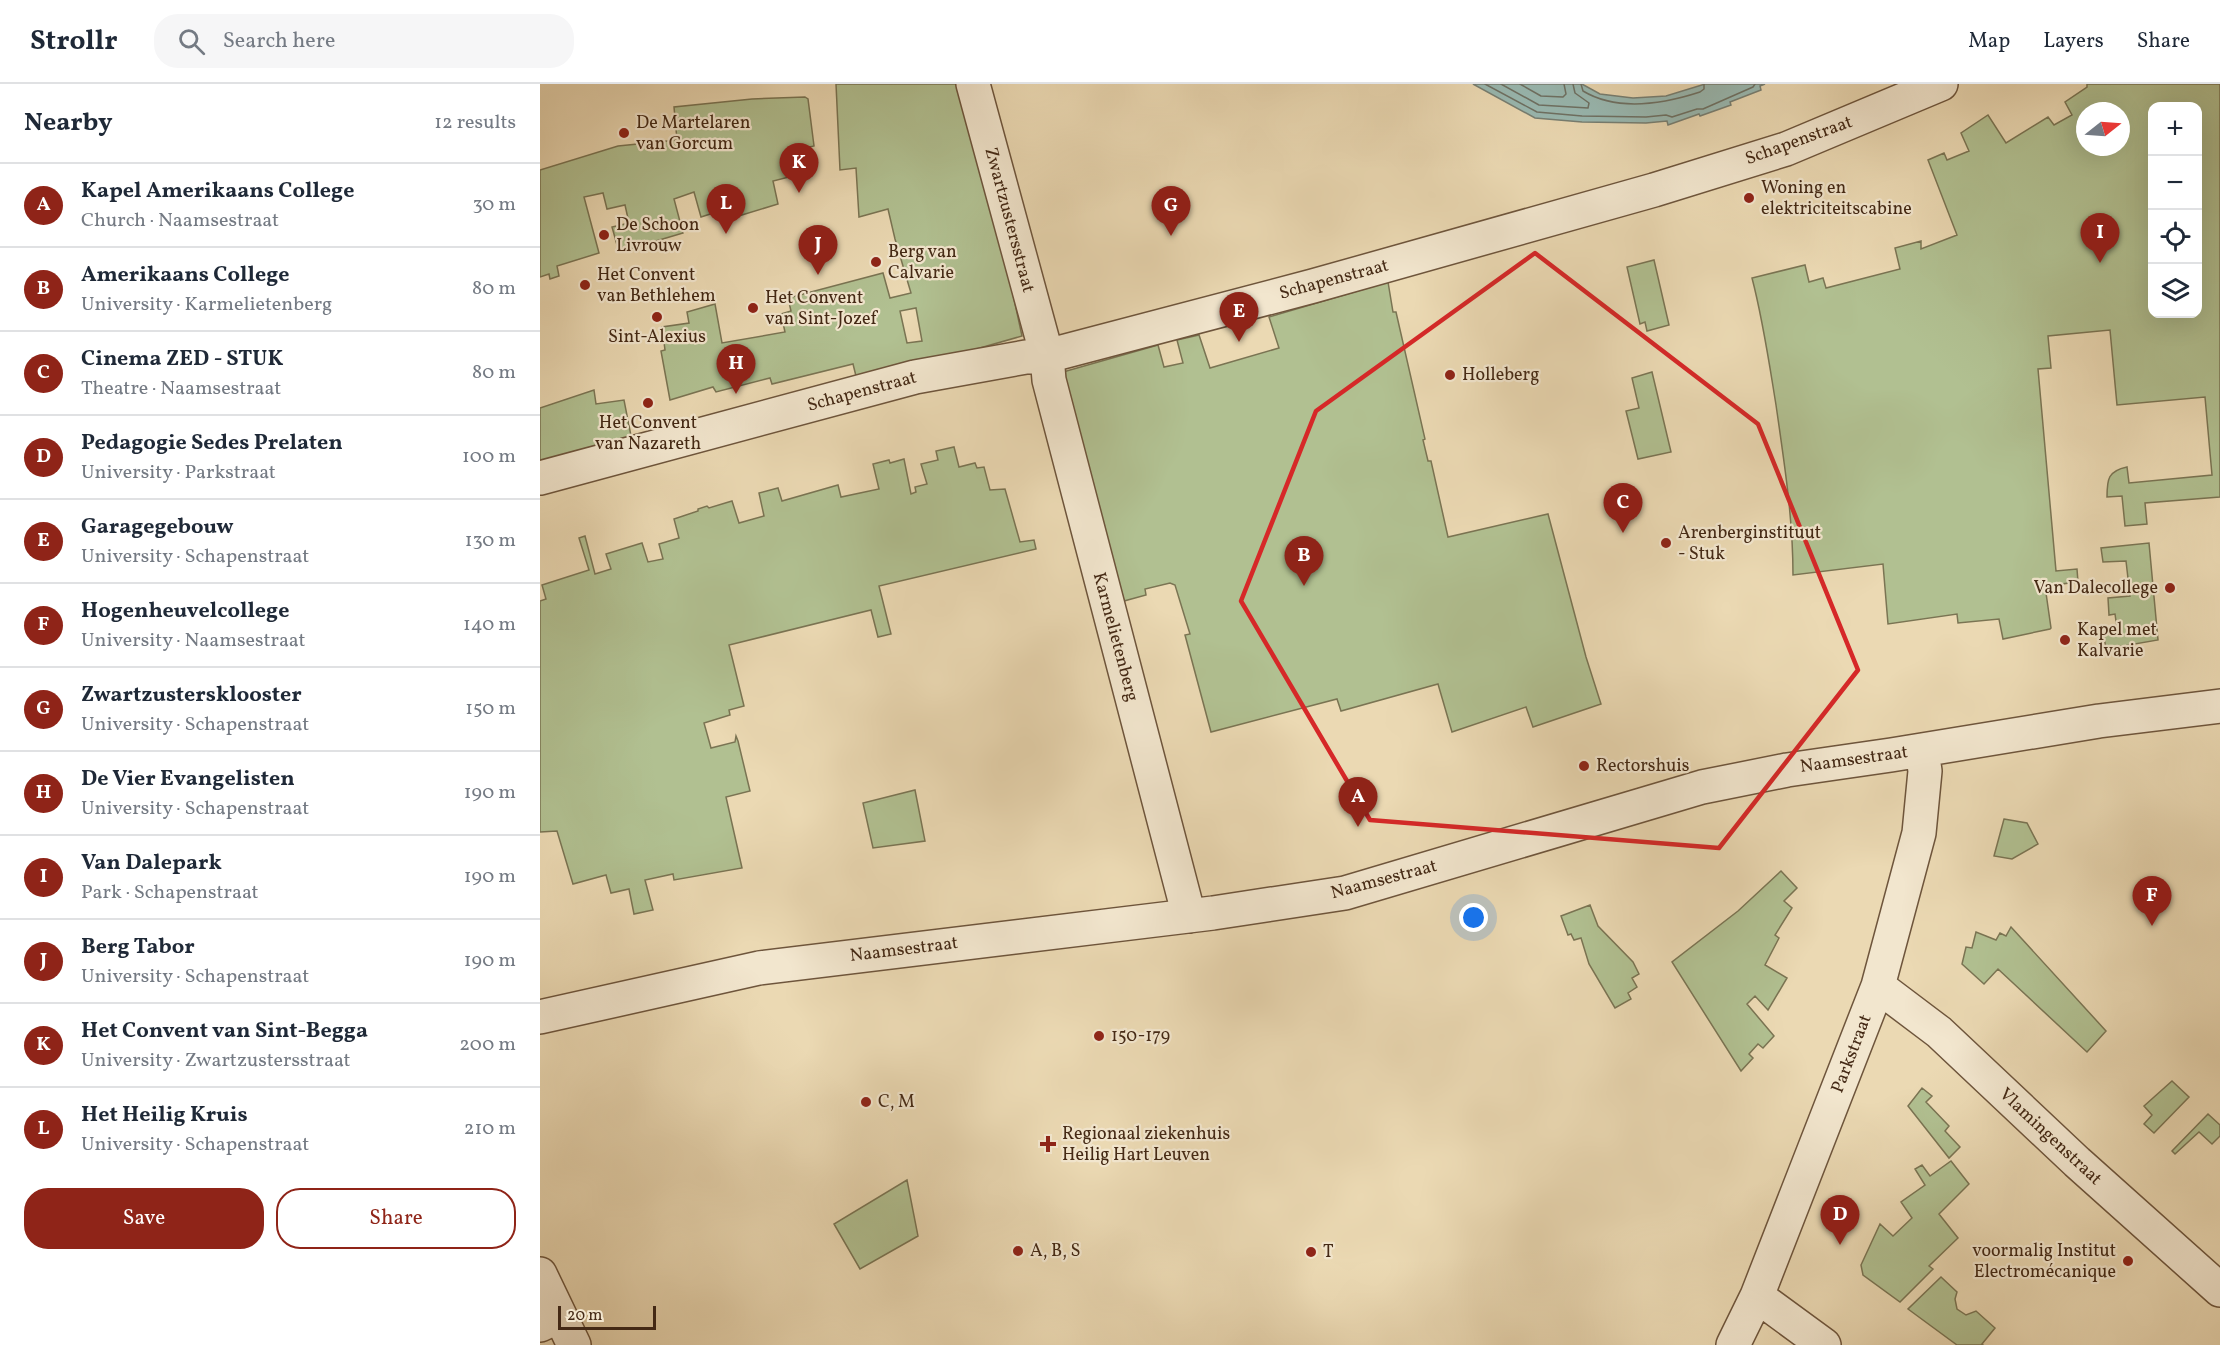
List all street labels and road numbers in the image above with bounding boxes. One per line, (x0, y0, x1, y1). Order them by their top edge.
street label: Schapenstraat (1742, 110, 1856, 172)
street label: Zwartzustersstraat (978, 145, 1040, 295)
street label: Schapenstraat (1276, 253, 1392, 307)
street label: Schapenstraat (804, 365, 920, 419)
street label: Karmelietenberg (1086, 570, 1144, 704)
street label: Naamsestraat (1798, 740, 1910, 780)
street label: Naamsestraat (1328, 854, 1440, 906)
street label: Naamsestraat (848, 931, 960, 969)
street label: Parkstraat (1826, 1011, 1878, 1097)
street label: Vlamingenstraat (1993, 1083, 2107, 1191)

